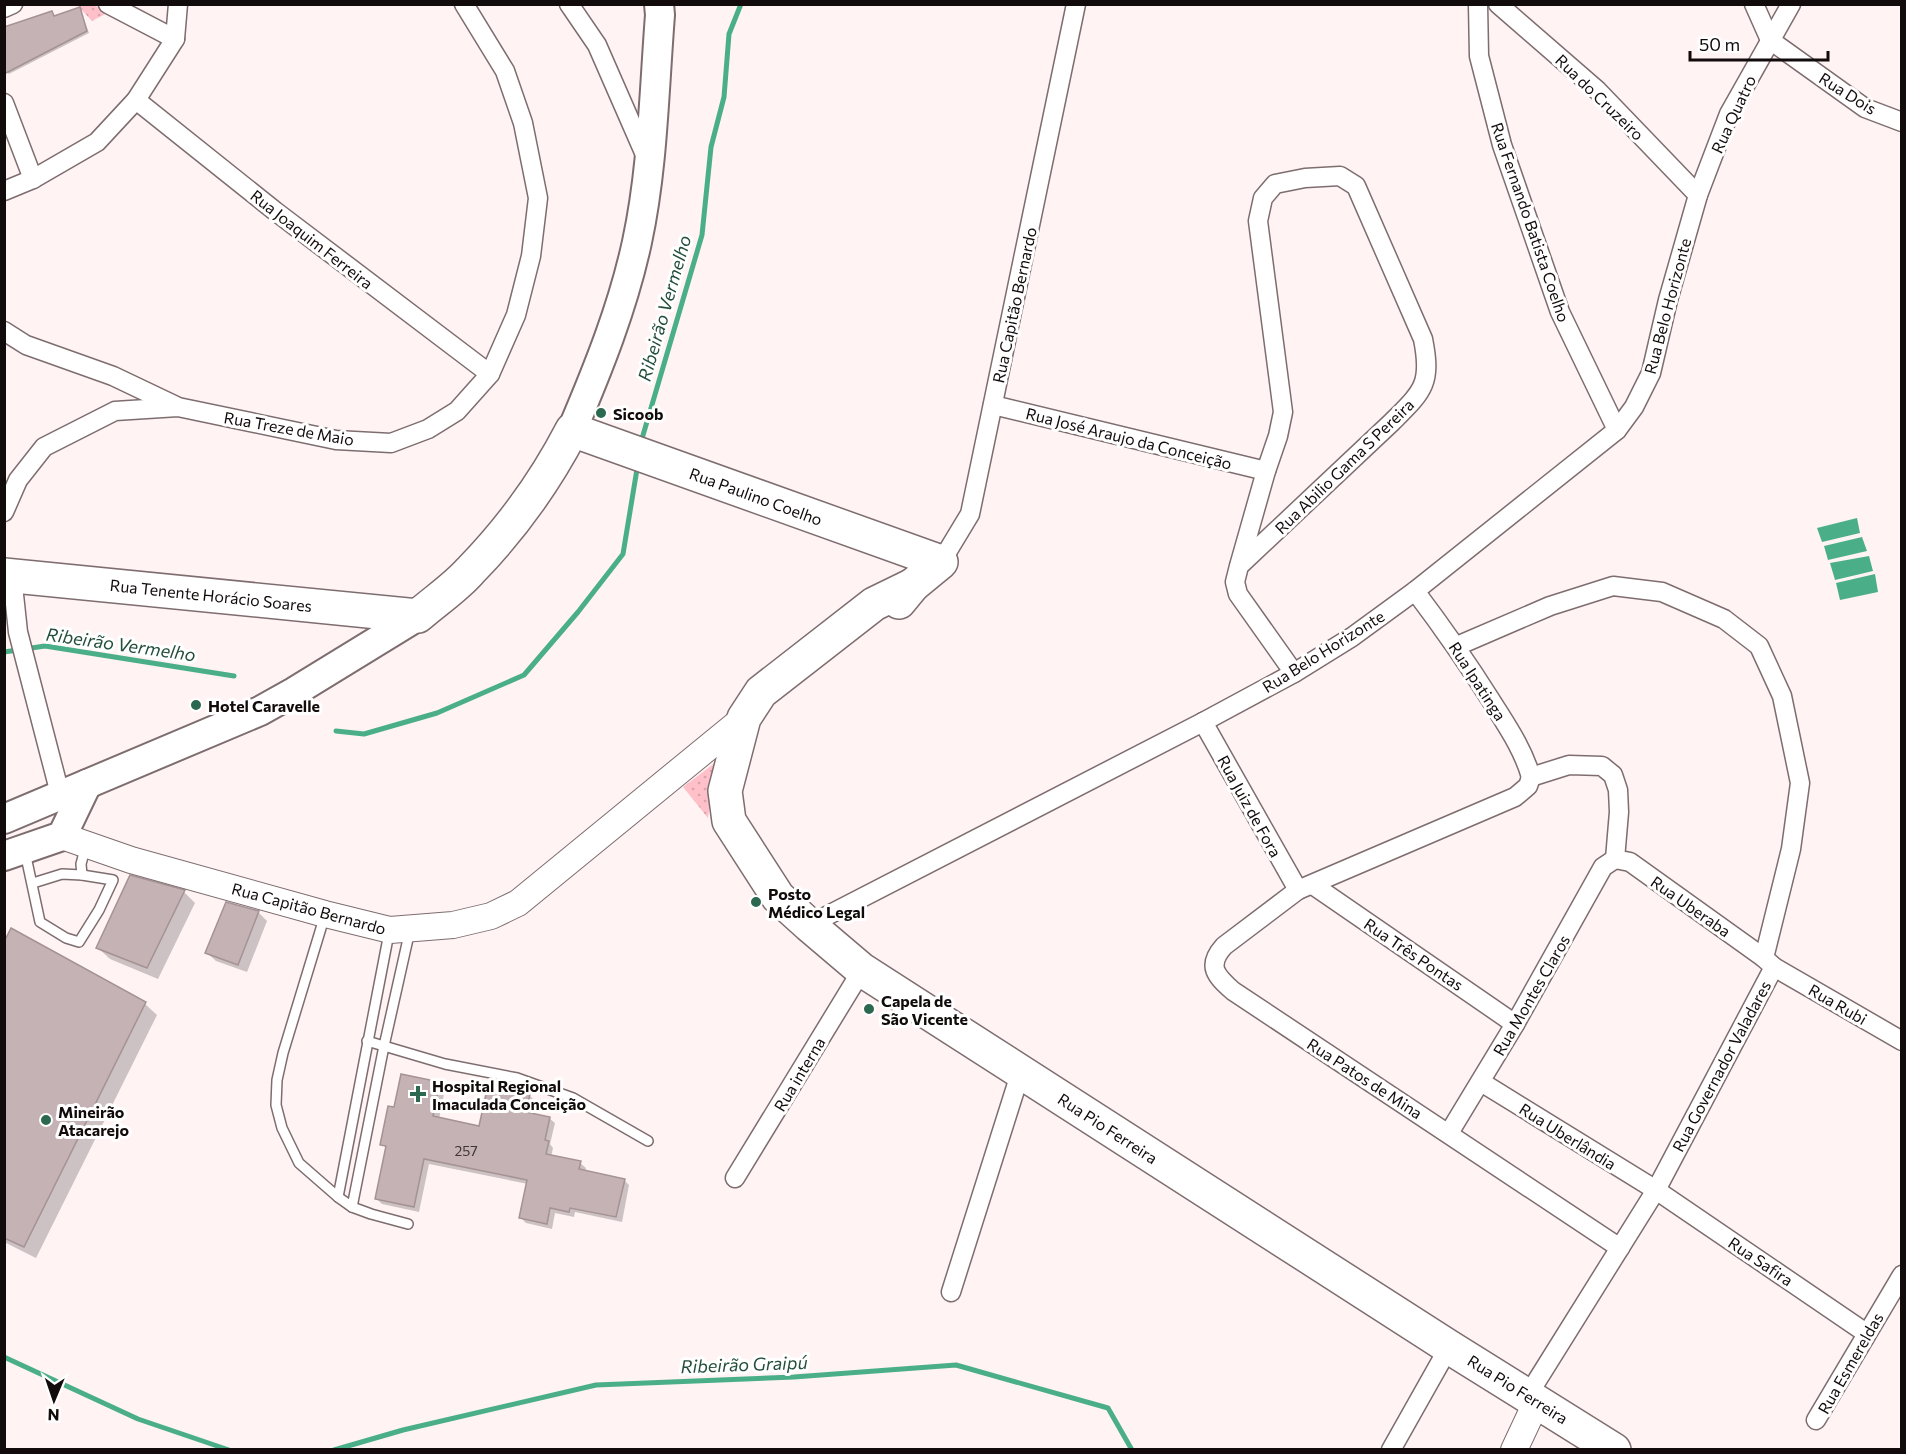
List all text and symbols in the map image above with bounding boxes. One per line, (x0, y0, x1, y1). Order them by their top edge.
scale bar (1690, 24, 1828, 62)
text: 50 m (1699, 33, 1740, 55)
street label: Rua do Cruzeiro (1552, 50, 1648, 144)
street label: Rua Dois (1816, 68, 1880, 118)
street label: Rua Quatro (1707, 72, 1759, 156)
street label: Rua Fernando Batista Coelho (1488, 120, 1574, 324)
street label: Rua Joaquim Ferreira (247, 185, 377, 293)
street label: Rua Capitão Bernardo (988, 225, 1040, 385)
water label: Ribeirão Vermelho (633, 232, 695, 384)
street label: Rua Belo Horizonte (1640, 236, 1694, 376)
street label: Rua Abilio Gama S Pereira (1271, 395, 1417, 537)
street label: Rua José Araujo da Conceição (1024, 403, 1234, 473)
place label: Sicoob (613, 404, 663, 423)
marker: Sicoob (594, 406, 608, 420)
street label: Rua Treze de Maio (222, 407, 356, 449)
street label: Rua Paulino Coelho (687, 463, 825, 529)
street label: Rua Tenente Horácio Soares (109, 575, 313, 615)
street label: Rua Belo Horizonte (1259, 606, 1387, 696)
water label: Ribeirão Vermelho (45, 623, 197, 665)
street label: Rua Ipatinga (1446, 638, 1510, 724)
place label: Hotel Caravelle (208, 696, 320, 715)
marker: Hotel Caravelle (189, 698, 203, 712)
street label: Rua Juiz de Fora (1214, 752, 1286, 860)
street label: Rua Uberaba (1647, 872, 1735, 940)
street label: Rua Capitão Bernardo (230, 878, 388, 938)
place label: Posto Médico Legal (768, 884, 865, 921)
marker: Posto Médico Legal (749, 895, 763, 909)
street label: Rua Três Pontas (1361, 914, 1467, 994)
street label: Rua Montes Claros (1489, 931, 1573, 1059)
street label: Rua Governador Valadares (1668, 977, 1774, 1155)
street label: Rua Rubi (1805, 980, 1871, 1028)
place label: Capela de São Vicente (881, 991, 968, 1028)
marker: Capela de São Vicente (862, 1002, 876, 1016)
street label: Rua interna (769, 1033, 829, 1115)
street label: Rua Patos de Mina (1304, 1034, 1426, 1122)
place label: Hospital Regional Imaculada Conceição (432, 1076, 586, 1113)
marker: Hospital Regional Imaculada Conceição (409, 1085, 427, 1103)
street label: Rua Pio Ferreira (1055, 1089, 1161, 1167)
street label: Rua Uberlândia (1516, 1099, 1620, 1173)
place label: Mineirão Atacarejo (58, 1102, 129, 1139)
marker: Mineirão Atacarejo (39, 1113, 53, 1127)
house number: 257 (454, 1142, 478, 1159)
street label: Rua Safira (1725, 1232, 1797, 1290)
street label: Rua Esmereldas (1813, 1309, 1887, 1417)
water label: Ribeirão Graipú (680, 1351, 808, 1377)
street label: Rua Pio Ferreira (1464, 1351, 1572, 1427)
north arrow (24, 1370, 84, 1430)
text: N (47, 1406, 60, 1425)

